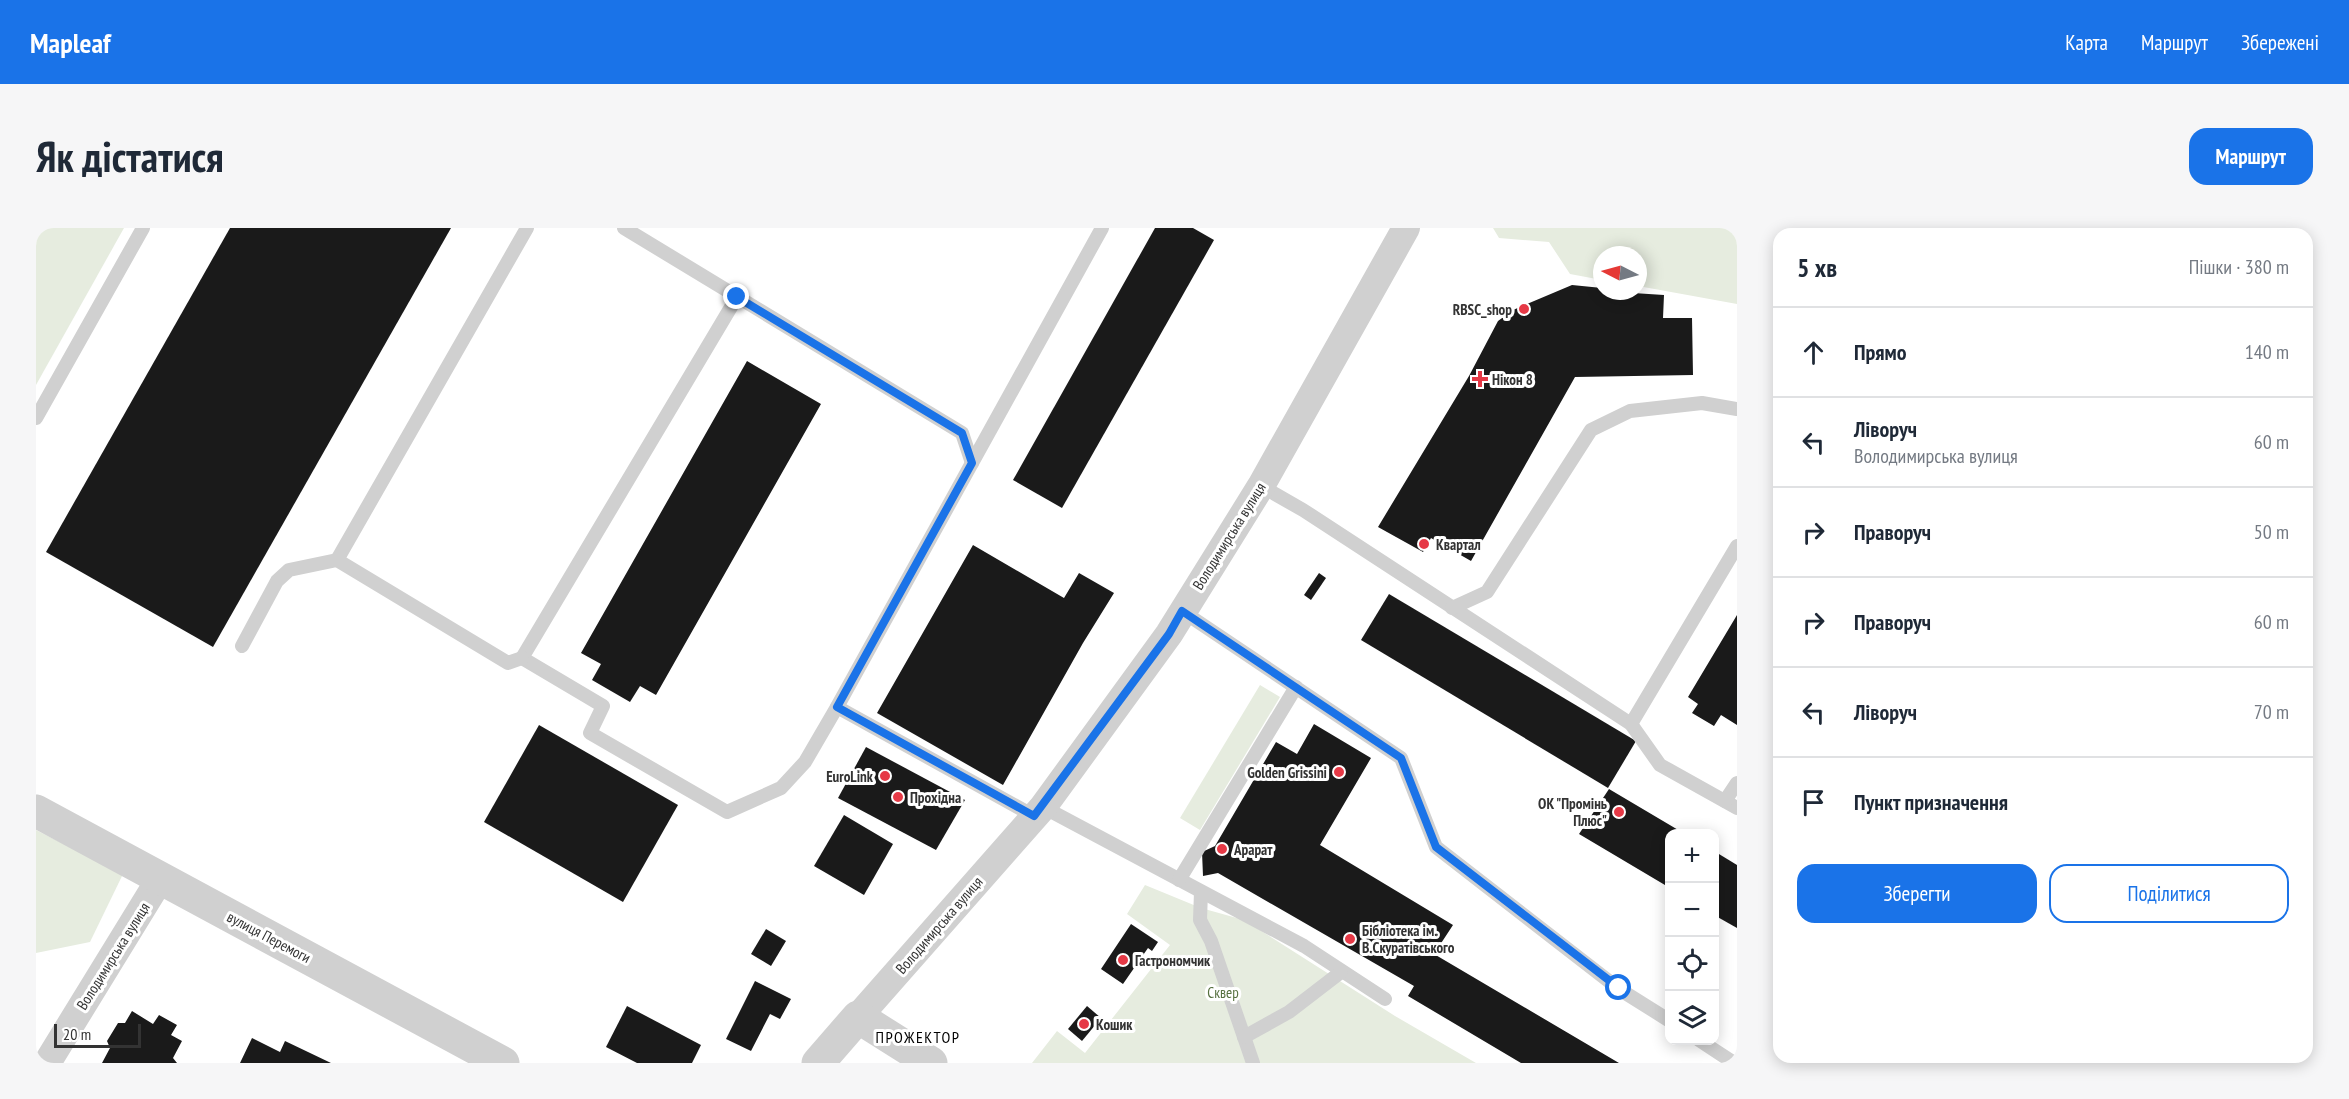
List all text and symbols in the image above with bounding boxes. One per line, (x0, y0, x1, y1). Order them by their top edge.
text: Mapleaf (30, 24, 111, 61)
text: Карта (2065, 29, 2108, 56)
text: Маршрут (2141, 29, 2208, 56)
text: Збережені (2241, 29, 2319, 56)
button: Маршрут (2189, 128, 2313, 185)
text: Як дістатися (36, 129, 224, 184)
north arrow (1593, 246, 1647, 300)
text: 5 хв (1797, 251, 1837, 284)
text: Пішки · 380 m (2189, 254, 2289, 280)
route end (723, 283, 749, 309)
place label: RBSC_shop (1453, 300, 1512, 319)
marker: RBSC_shop (1517, 302, 1531, 316)
icon: ahead (1797, 336, 1830, 369)
text: Прямо (1854, 338, 1907, 366)
text: 140 m (2245, 339, 2289, 365)
place label: Нікон 8 (1492, 370, 1533, 389)
marker: Нікон 8 (1473, 372, 1487, 386)
text: Ліворуч (1854, 415, 1917, 443)
icon: left (1797, 426, 1830, 459)
text: 60 m (2254, 429, 2289, 455)
text: Володимирська вулиця (1854, 443, 2018, 469)
street label: Володимирська вулиця (1188, 479, 1270, 593)
icon: right (1797, 516, 1830, 549)
text: Праворуч (1854, 518, 1931, 546)
text: 50 m (2254, 519, 2289, 545)
place label: Квартал (1436, 535, 1481, 554)
marker: Квартал (1417, 537, 1431, 551)
icon: right (1797, 606, 1830, 639)
text: Праворуч (1854, 608, 1931, 636)
text: 60 m (2254, 609, 2289, 635)
icon: left (1797, 696, 1830, 729)
text: Ліворуч (1854, 698, 1917, 726)
text: 70 m (2254, 699, 2289, 725)
place label: Golden Grissini (1247, 763, 1327, 782)
marker: Golden Grissini (1332, 765, 1346, 779)
place label: EuroLink (826, 767, 874, 786)
marker: EuroLink (878, 769, 892, 783)
icon: arrive (1797, 786, 1830, 819)
place label: Прохідна (910, 788, 961, 807)
text: Пункт призначення (1854, 788, 2008, 816)
marker: Прохідна (891, 790, 905, 804)
place label: ОК "Промінь Плюс" (1538, 794, 1607, 830)
marker: ОК "Промінь Плюс" (1612, 805, 1626, 819)
map controls (1665, 829, 1719, 1045)
button: + (1665, 829, 1719, 883)
place label: Арарат (1233, 840, 1273, 859)
marker: Арарат (1215, 842, 1229, 856)
button: Зберегти (1797, 864, 2037, 923)
button: Поділитися (2049, 864, 2289, 923)
street label: Володимирська вулиця (892, 872, 987, 978)
button: − (1665, 883, 1719, 937)
street label: Володимирська вулиця (72, 899, 154, 1013)
street label: вулиця Перемоги (224, 907, 314, 967)
place label: Бібліотека ім. В.Скуратівського (1362, 921, 1455, 957)
marker: Бібліотека ім. В.Скуратівського (1343, 932, 1357, 946)
button: locate (1665, 937, 1719, 991)
place label: Гастрономчик (1135, 951, 1211, 970)
marker: Гастрономчик (1116, 953, 1130, 967)
route start (1605, 974, 1631, 1000)
park label: Сквер (1207, 983, 1239, 1002)
button: layers (1665, 991, 1719, 1045)
place label: Кошик (1096, 1015, 1133, 1034)
marker: Кошик (1077, 1017, 1091, 1031)
scale bar (54, 1021, 141, 1048)
text: 20 m (63, 1024, 91, 1044)
district label: ПРОЖЕКТОР (875, 1027, 961, 1047)

